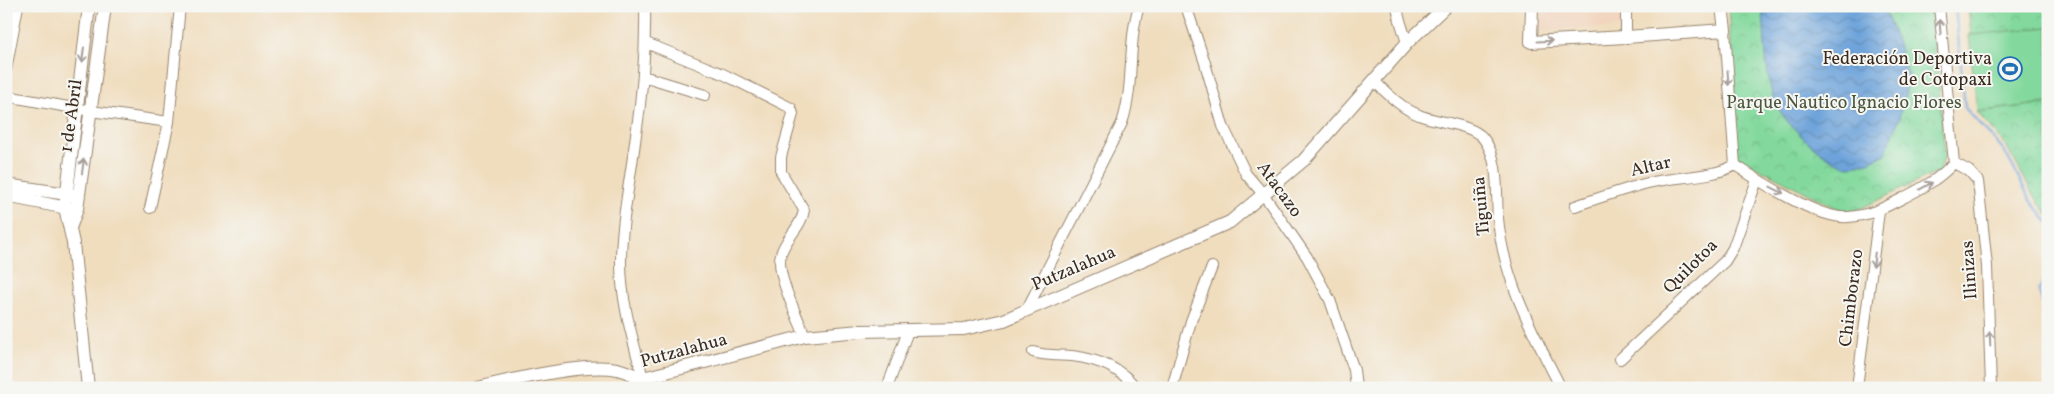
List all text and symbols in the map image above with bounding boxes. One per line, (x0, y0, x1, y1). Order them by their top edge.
one-way arrow (1936, 19, 1945, 35)
one-way arrow (1536, 36, 1553, 46)
one-way arrow (78, 46, 88, 62)
place label: Federación Deportiva de Cotopaxi (1822, 47, 1992, 93)
sports icon: Federación Deportiva de Cotopaxi (1997, 56, 2023, 82)
one-way arrow (1724, 70, 1733, 86)
street label: 1 de Abril (54, 78, 90, 154)
park label: Parque Nautico Ignacio Flores (1726, 91, 1962, 116)
street label: Altar (1628, 150, 1674, 184)
street label: Atacazo (1250, 157, 1308, 223)
one-way arrow (78, 158, 88, 174)
street label: Tiguiña (1467, 175, 1497, 237)
one-way arrow (1919, 180, 1933, 190)
one-way arrow (1769, 186, 1784, 195)
street label: Quilotoa (1658, 234, 1724, 300)
street label: Putzalahua (1028, 240, 1120, 298)
street label: Ilinizas (1955, 240, 1985, 300)
street label: Chimborazo (1834, 248, 1870, 348)
one-way arrow (1869, 252, 1879, 268)
street label: Putzalahua (638, 327, 730, 375)
one-way arrow (1985, 331, 1995, 348)

